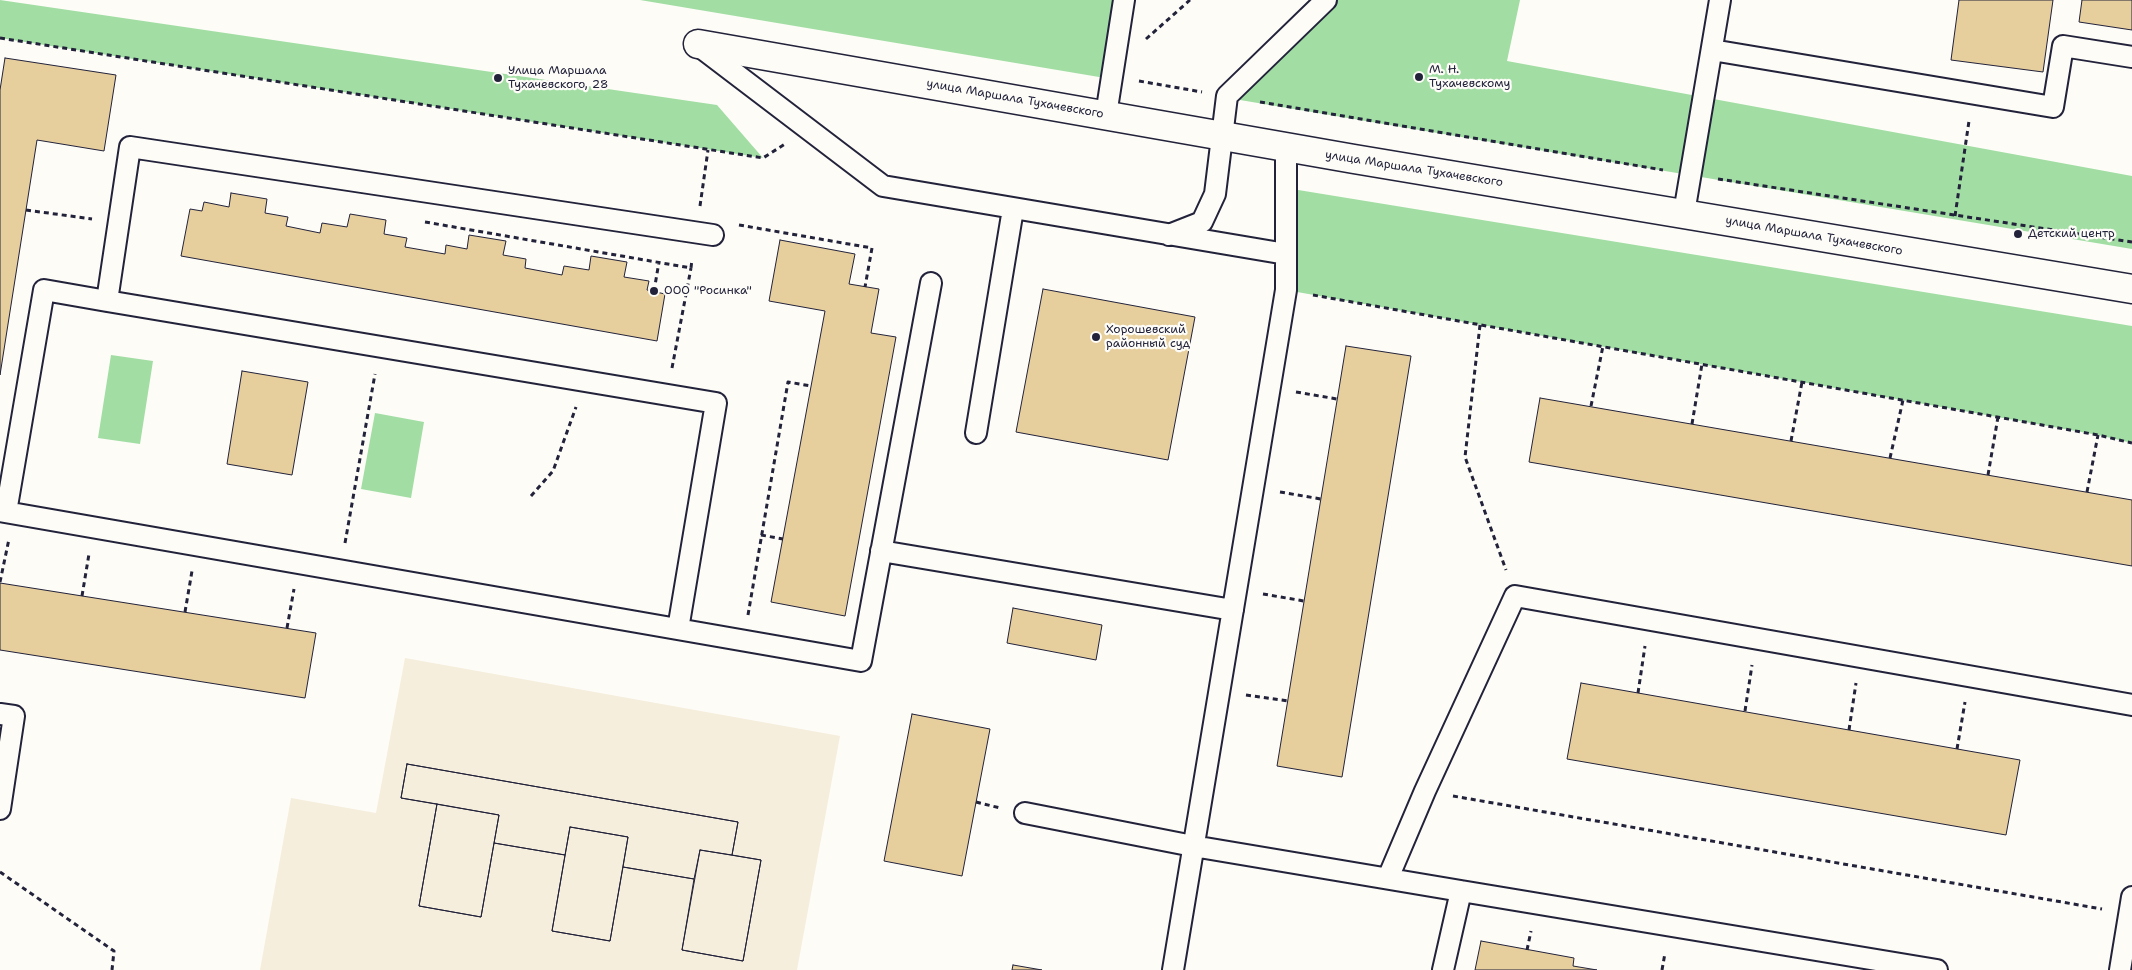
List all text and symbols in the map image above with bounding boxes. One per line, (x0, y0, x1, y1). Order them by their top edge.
place label: М. Н. Тухачевскому (1429, 63, 1510, 91)
place label: Улица Маршала Тухачевского, 28 (508, 64, 608, 92)
marker: М. Н. Тухачевскому (1413, 71, 1425, 83)
marker: Улица Маршала Тухачевского, 28 (492, 72, 504, 84)
street label: улица Маршала Тухачевского (925, 76, 1105, 122)
street label: улица Маршала Тухачевского (1324, 148, 1504, 190)
street label: улица Маршала Тухачевского (1724, 213, 1904, 259)
place label: Детский центр (2028, 227, 2115, 241)
marker: Детский центр (2012, 228, 2024, 240)
place label: ООО "Росинка" (664, 284, 752, 298)
marker: ООО "Росинка" (648, 285, 660, 297)
place label: Хорошевский районный суд (1106, 323, 1190, 351)
marker: Хорошевский районный суд (1090, 331, 1102, 343)

